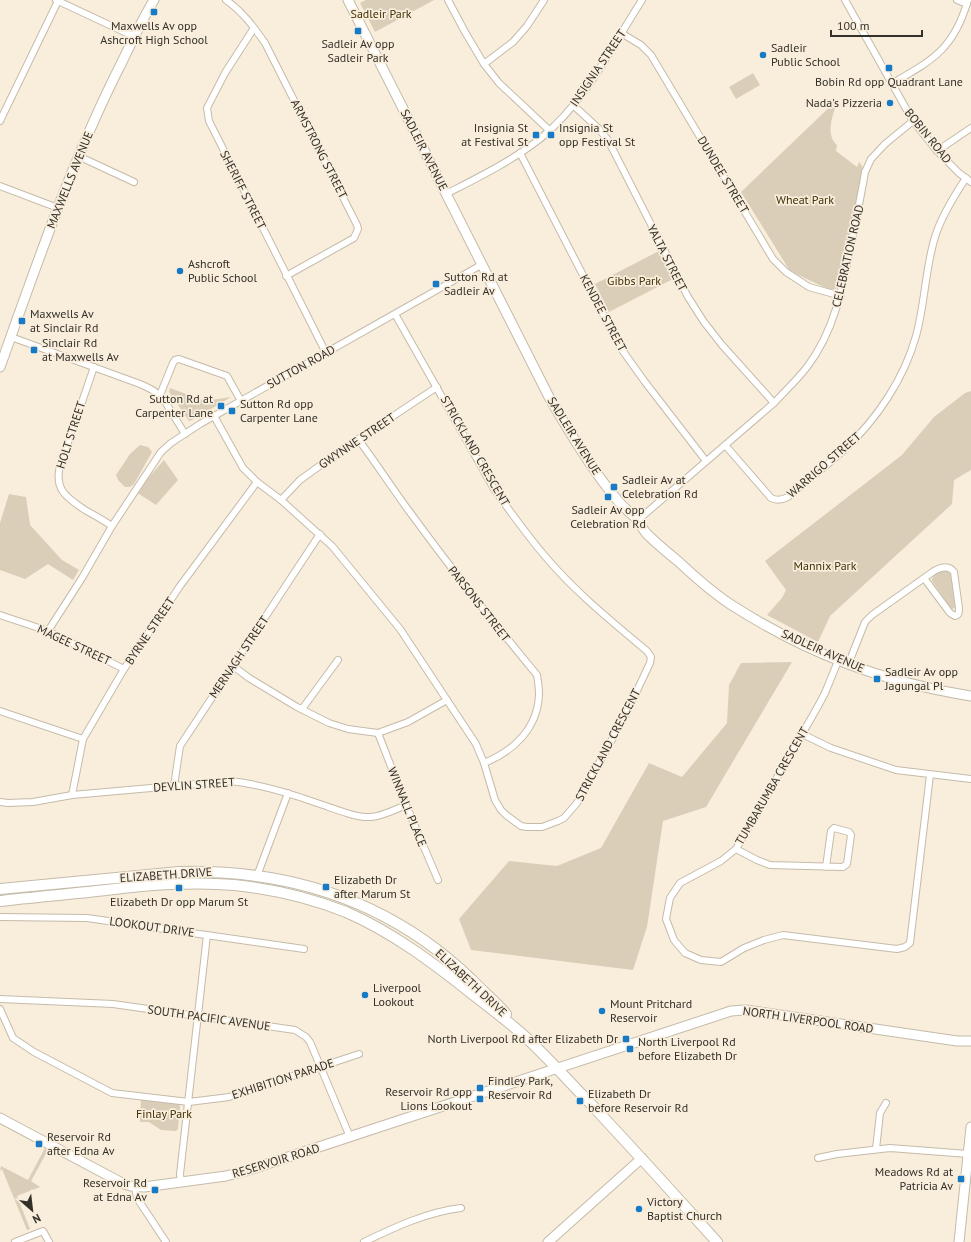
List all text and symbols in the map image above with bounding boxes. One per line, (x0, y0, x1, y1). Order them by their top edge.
park label: Sadleir Park (351, 6, 412, 21)
marker: Maxwells Av opp Ashcroft High School (149, 7, 159, 17)
scale bar (831, 12, 922, 38)
place label: Maxwells Av opp Ashcroft High School (100, 18, 208, 47)
text: 100 m (837, 18, 870, 33)
marker: Sadleir Av opp Sadleir Park (353, 26, 363, 36)
street label: INSIGNIA STREET (566, 26, 629, 109)
place label: Sadleir Av opp Sadleir Park (321, 36, 395, 65)
place label: Sadleir Public School (771, 40, 840, 69)
marker: Sadleir Public School (758, 50, 768, 60)
marker: Bobin Rd opp Quadrant Lane (884, 63, 894, 73)
place label: Bobin Rd opp Quadrant Lane (815, 74, 963, 89)
place label: Nada's Pizzeria (806, 95, 882, 110)
street label: ARMSTRONG STREET (288, 96, 351, 201)
marker: Nada's Pizzeria (885, 98, 895, 108)
street label: BOBIN ROAD (902, 105, 955, 166)
street label: SADLEIR AVENUE (397, 107, 451, 193)
place label: Insignia St at Festival St (461, 120, 528, 149)
place label: Insignia St opp Festival St (559, 120, 635, 149)
street label: MAXWELLS AVENUE (43, 129, 96, 231)
marker: Insignia St at Festival St (531, 130, 541, 140)
marker: Insignia St opp Festival St (546, 130, 556, 140)
street label: DUNDEE STREET (694, 133, 753, 216)
street label: SHERIFF STREET (217, 148, 270, 232)
park label: Wheat Park (776, 192, 834, 207)
street label: CELEBRATION ROAD (828, 203, 867, 309)
street label: YALTA STREET (644, 222, 691, 294)
place label: Ashcroft Public School (188, 256, 257, 285)
marker: Ashcroft Public School (175, 266, 185, 276)
place label: Sutton Rd at Sadleir Av (444, 269, 508, 298)
street label: KENDEE STREET (577, 272, 630, 354)
park label: Gibbs Park (607, 273, 661, 288)
marker: Sutton Rd at Sadleir Av (431, 279, 441, 289)
place label: Maxwells Av at Sinclair Rd (30, 306, 98, 335)
marker: Maxwells Av at Sinclair Rd (17, 316, 27, 326)
place label: Sinclair Rd at Maxwells Av (42, 335, 119, 364)
street label: SUTTON ROAD (264, 341, 338, 392)
marker: Sinclair Rd at Maxwells Av (29, 345, 39, 355)
place label: Sutton Rd at Carpenter Lane (135, 391, 213, 420)
street label: STRICKLAND CRESCENT (438, 393, 513, 509)
street label: SADLEIR AVENUE (544, 394, 604, 478)
place label: Sutton Rd opp Carpenter Lane (240, 396, 318, 425)
street label: HOLT STREET (53, 399, 89, 470)
marker: Sutton Rd at Carpenter Lane (216, 401, 226, 411)
marker: Sutton Rd opp Carpenter Lane (227, 406, 237, 416)
street label: GWYNNE STREET (315, 409, 398, 472)
street label: WARRIGO STREET (784, 428, 864, 501)
place label: Sadleir Av at Celebration Rd (622, 472, 698, 501)
marker: Sadleir Av at Celebration Rd (609, 482, 619, 492)
marker: Sadleir Av opp Celebration Rd (603, 492, 613, 502)
place label: Sadleir Av opp Celebration Rd (570, 502, 646, 531)
park label: Mannix Park (794, 558, 857, 573)
street label: PARSONS STREET (445, 563, 514, 645)
street label: BYRNE STREET (121, 594, 178, 667)
street label: MERNAGH STREET (205, 612, 272, 701)
street label: MAGEE STREET (35, 621, 114, 668)
street label: SADLEIR AVENUE (779, 626, 867, 676)
place label: Sadleir Av opp Jagungal Pl (884, 664, 958, 693)
marker: Sadleir Av opp Jagungal Pl (872, 674, 882, 684)
street label: STRICKLAND CRESCENT (572, 686, 644, 804)
street label: TUMBARUMBA CRESCENT (732, 724, 812, 848)
street label: WINNALL PLACE (385, 765, 430, 849)
street label: DEVLIN STREET (153, 774, 236, 795)
street label: ELIZABETH DRIVE (119, 864, 213, 885)
place label: Elizabeth Dr after Marum St (334, 872, 410, 901)
marker: Elizabeth Dr after Marum St (321, 882, 331, 892)
marker: Elizabeth Dr opp Marum St (174, 883, 184, 893)
place label: Elizabeth Dr opp Marum St (110, 894, 248, 909)
street label: LOOKOUT DRIVE (109, 913, 196, 940)
street label: ELIZABETH DRIVE (432, 946, 510, 1020)
place label: Liverpool Lookout (373, 980, 422, 1009)
marker: Liverpool Lookout (360, 990, 370, 1000)
place label: Mount Pritchard Reservoir (610, 996, 692, 1025)
street label: SOUTH PACIFIC AVENUE (146, 1001, 272, 1034)
street label: NORTH LIVERPOOL ROAD (742, 1003, 875, 1036)
marker: Mount Pritchard Reservoir (597, 1006, 607, 1016)
place label: North Liverpool Rd after Elizabeth Dr (427, 1031, 618, 1046)
marker: North Liverpool Rd after Elizabeth Dr (621, 1034, 631, 1044)
place label: North Liverpool Rd before Elizabeth Dr (638, 1034, 737, 1063)
marker: North Liverpool Rd before Elizabeth Dr (625, 1044, 635, 1054)
street label: EXHIBITION PARADE (230, 1055, 336, 1102)
place label: Findley Park, Reservoir Rd (488, 1073, 553, 1102)
marker: Findley Park, Reservoir Rd (475, 1083, 485, 1093)
place label: Reservoir Rd opp Lions Lookout (385, 1084, 472, 1113)
place label: Elizabeth Dr before Reservoir Rd (588, 1086, 688, 1115)
marker: Reservoir Rd opp Lions Lookout (475, 1094, 485, 1104)
marker: Elizabeth Dr before Reservoir Rd (575, 1096, 585, 1106)
park label: Finlay Park (136, 1106, 192, 1121)
place label: Reservoir Rd after Edna Av (47, 1129, 115, 1158)
marker: Reservoir Rd after Edna Av (34, 1139, 44, 1149)
street label: RESERVOIR ROAD (230, 1140, 322, 1181)
place label: Meadows Rd at Patricia Av (875, 1164, 953, 1193)
marker: Meadows Rd at Patricia Av (956, 1174, 966, 1184)
place label: Reservoir Rd at Edna Av (83, 1175, 147, 1204)
marker: Reservoir Rd at Edna Av (150, 1185, 160, 1195)
north arrow (12, 1190, 52, 1230)
place label: Victory Baptist Church (646, 1194, 722, 1223)
marker: Victory Baptist Church (634, 1204, 644, 1214)
text: N (30, 1211, 43, 1227)

